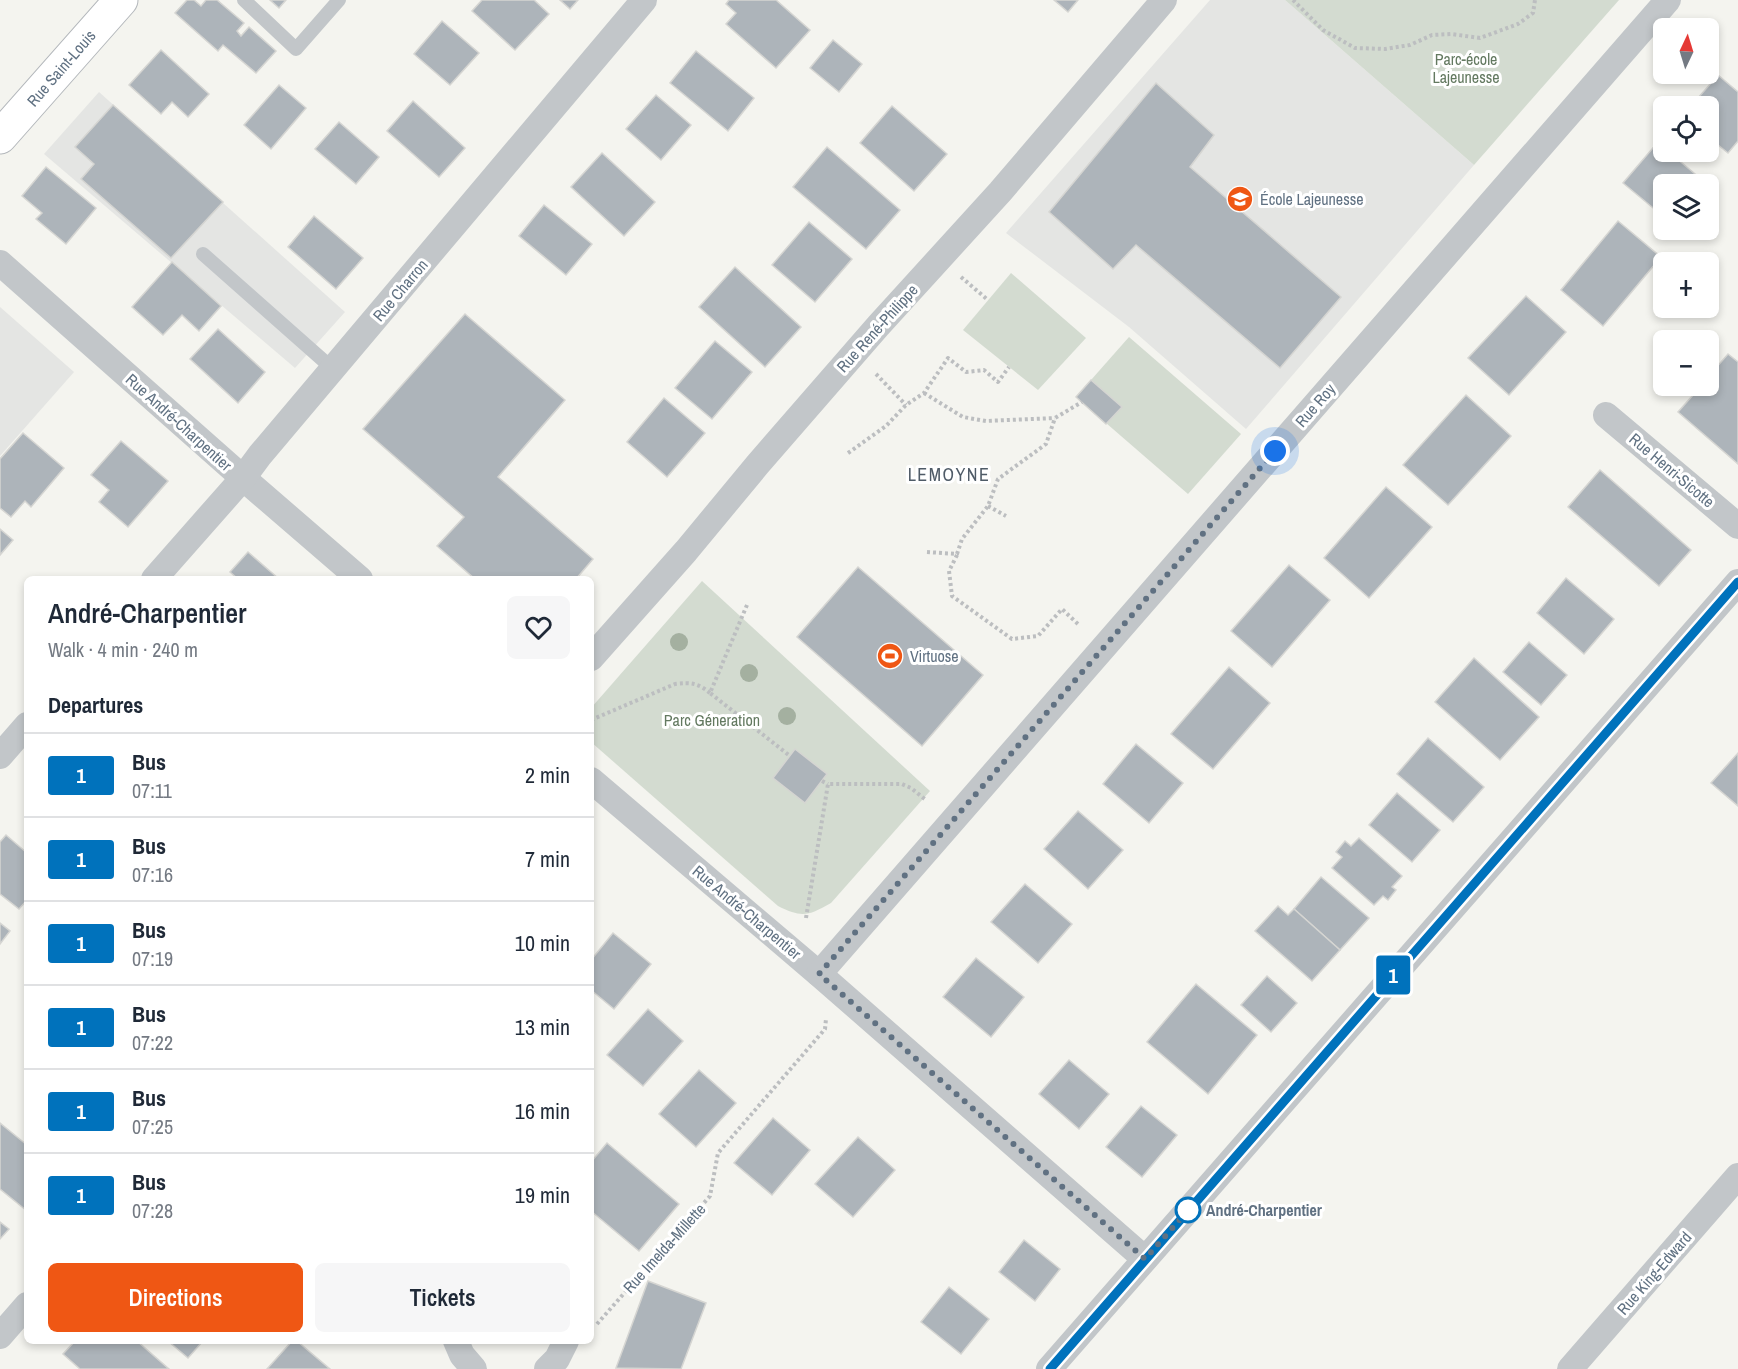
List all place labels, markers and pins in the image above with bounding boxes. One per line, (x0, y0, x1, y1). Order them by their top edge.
school or university icon: École Lajeunesse (1225, 184, 1255, 214)
place label: École Lajeunesse (1260, 188, 1364, 210)
sports icon: Virtuose (875, 641, 905, 671)
place label: Virtuose (910, 645, 959, 667)
marker: André-Charpentier (1175, 1197, 1201, 1223)
place label: André-Charpentier (1206, 1199, 1323, 1221)

